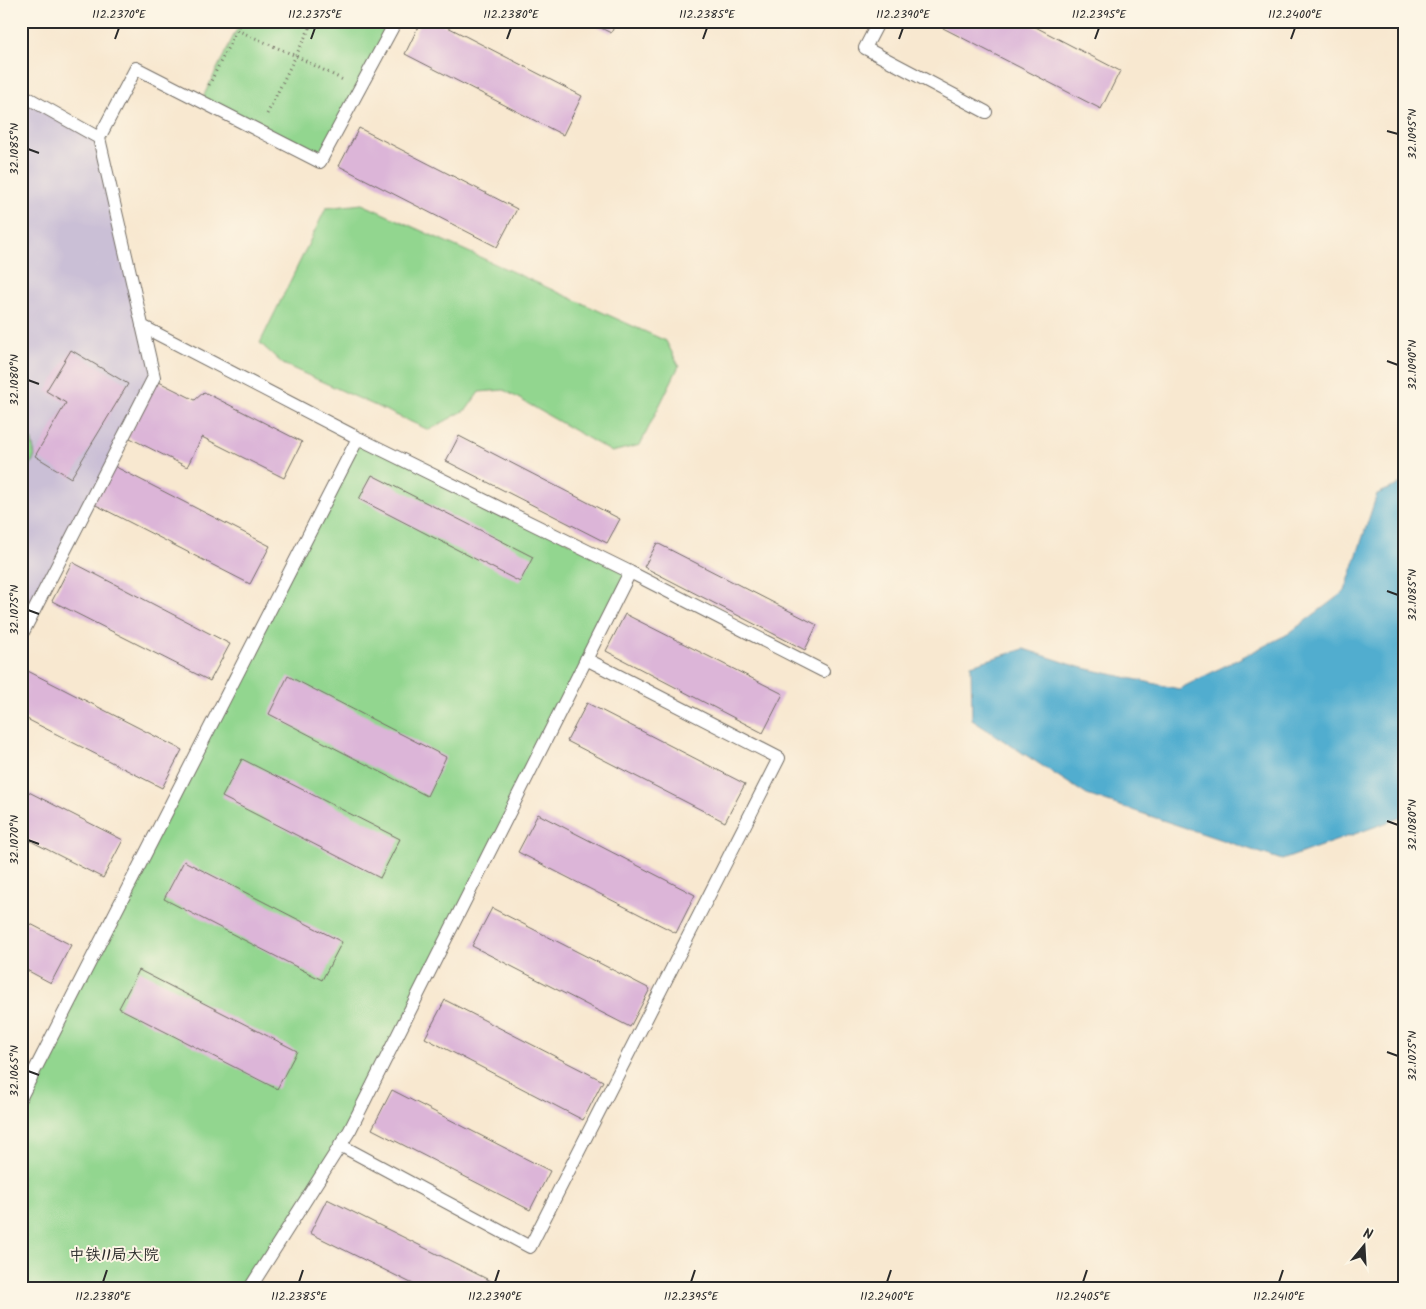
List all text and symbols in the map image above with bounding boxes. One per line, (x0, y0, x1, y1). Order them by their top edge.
text: 112.2370°E (92, 5, 147, 24)
text: 112.2375°E (288, 5, 343, 24)
text: 112.2380°E (483, 5, 540, 24)
text: 112.2385°E (679, 5, 736, 24)
text: 112.2390°E (876, 5, 931, 24)
text: 112.2395°E (1072, 5, 1127, 24)
text: 112.2400°E (1268, 5, 1323, 24)
text: 32.1095°N (1403, 109, 1422, 159)
text: 32.1085°N (5, 123, 24, 175)
text: 32.1090°N (1403, 340, 1422, 390)
text: 32.1080°N (5, 354, 24, 406)
text: 32.1085°N (1403, 569, 1422, 621)
text: 32.1075°N (5, 585, 24, 635)
text: 32.1080°N (1403, 799, 1422, 851)
text: 32.1070°N (5, 815, 24, 865)
text: 32.1075°N (1403, 1031, 1422, 1081)
text: 32.1065°N (5, 1045, 24, 1097)
north arrow (1338, 1222, 1388, 1272)
text: N (1360, 1223, 1375, 1246)
district label: 中铁11局大院 (69, 1243, 159, 1268)
text: 112.2380°E (75, 1287, 132, 1306)
text: 112.2385°E (271, 1287, 328, 1306)
text: 112.2390°E (468, 1287, 523, 1306)
text: 112.2395°E (664, 1287, 719, 1306)
text: 112.2400°E (860, 1287, 915, 1306)
text: 112.2405°E (1056, 1287, 1111, 1306)
text: 112.2410°E (1253, 1287, 1306, 1306)

